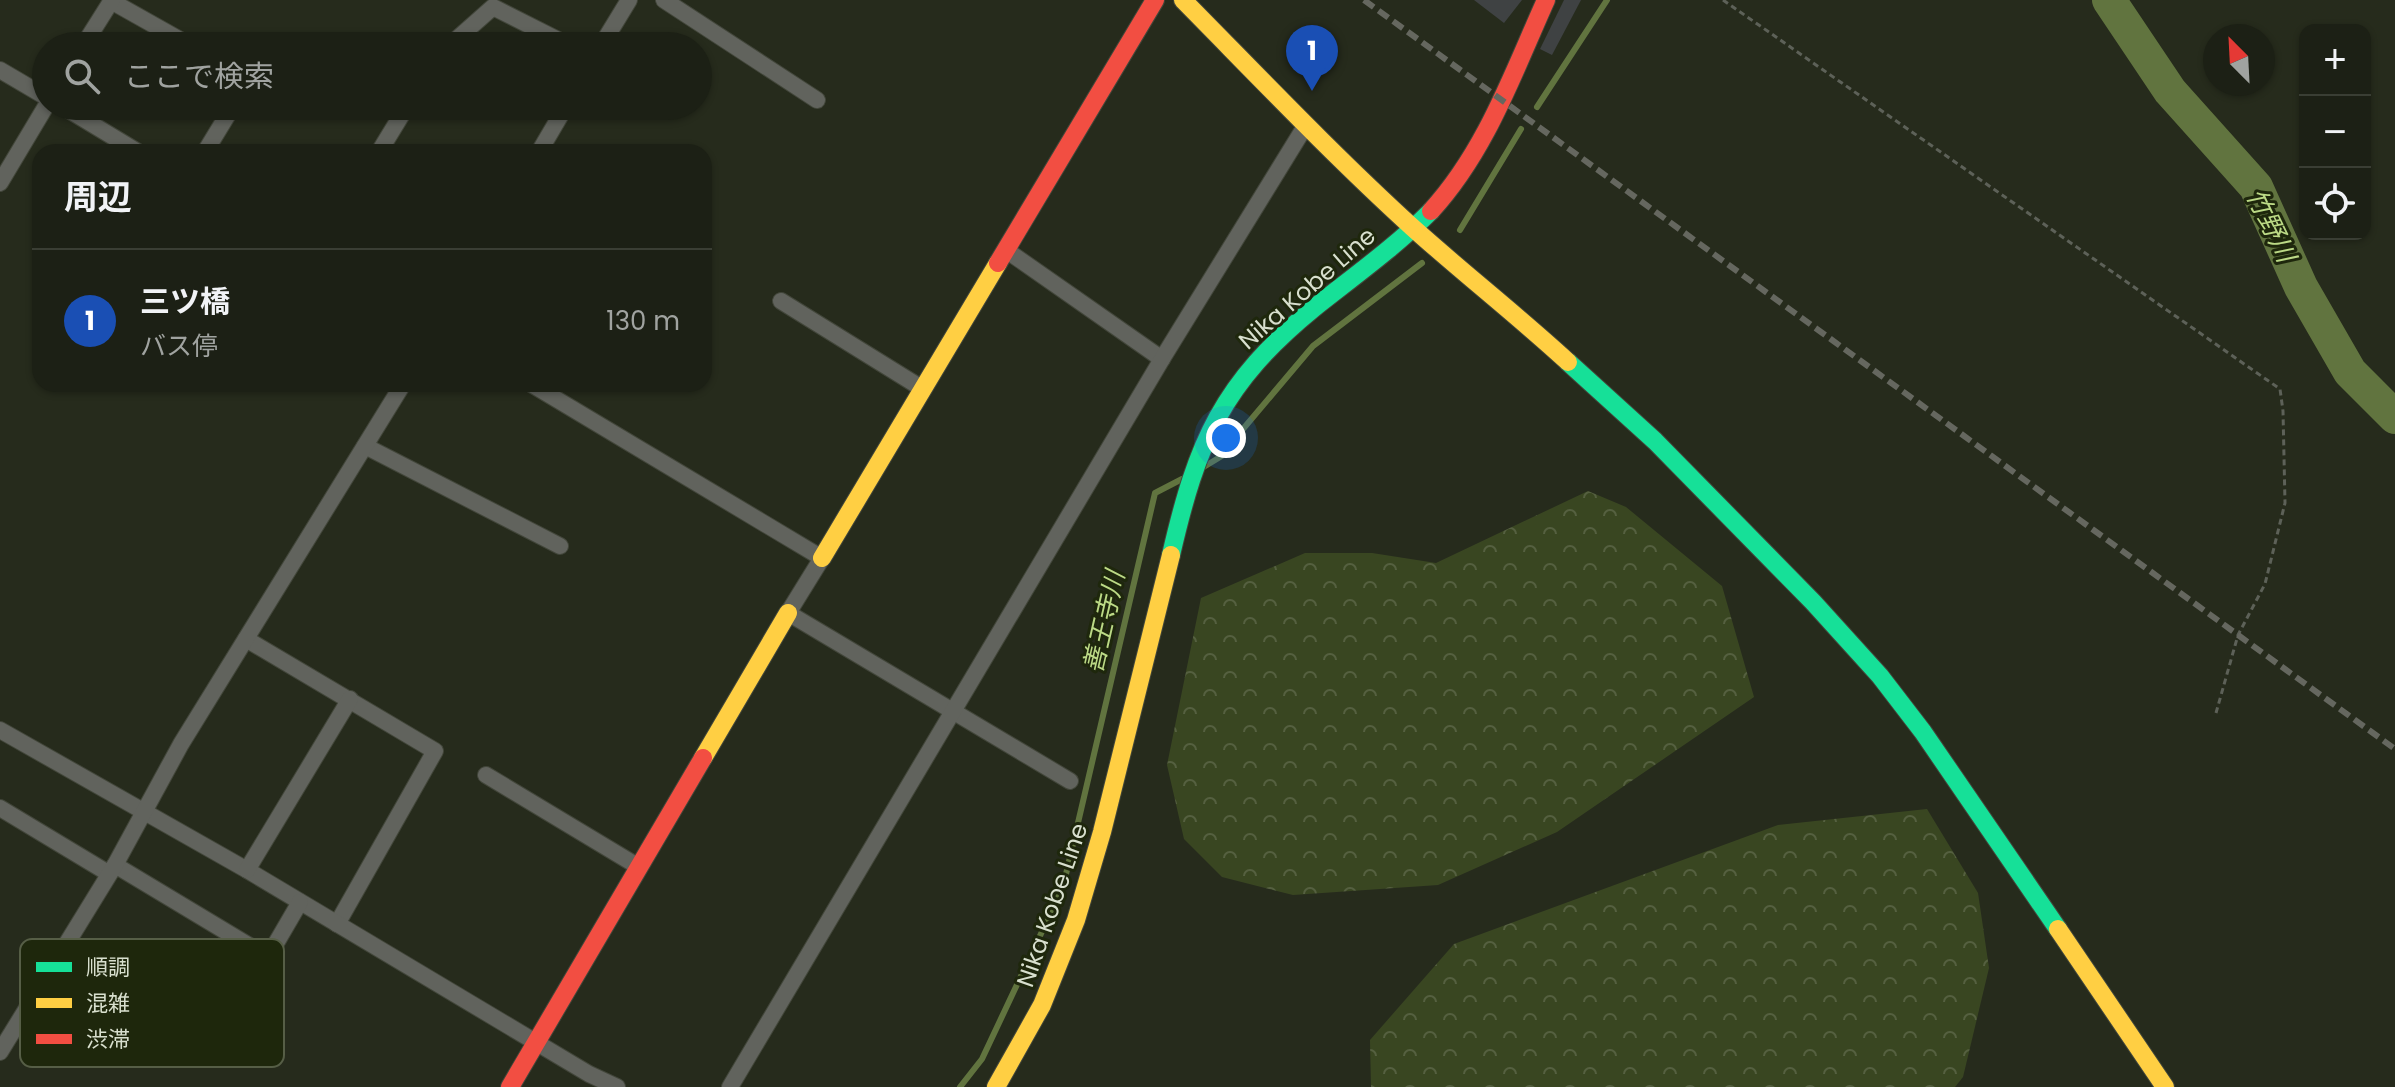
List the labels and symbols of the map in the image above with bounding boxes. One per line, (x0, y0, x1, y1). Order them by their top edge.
north arrow (2203, 24, 2275, 96)
pin: 1 (1286, 25, 1338, 91)
water label: 竹野川 (2238, 182, 2306, 271)
street label: Nika Kobe Line (1231, 219, 1383, 357)
your location (1206, 418, 1246, 458)
water label: 善王寺川 (1075, 564, 1134, 677)
street label: Nika Kobe Line (1008, 819, 1096, 991)
legend (20, 939, 284, 1067)
text: 順調 (86, 952, 130, 983)
text: 混雑 (86, 988, 130, 1019)
text: 渋滞 (86, 1024, 130, 1055)

